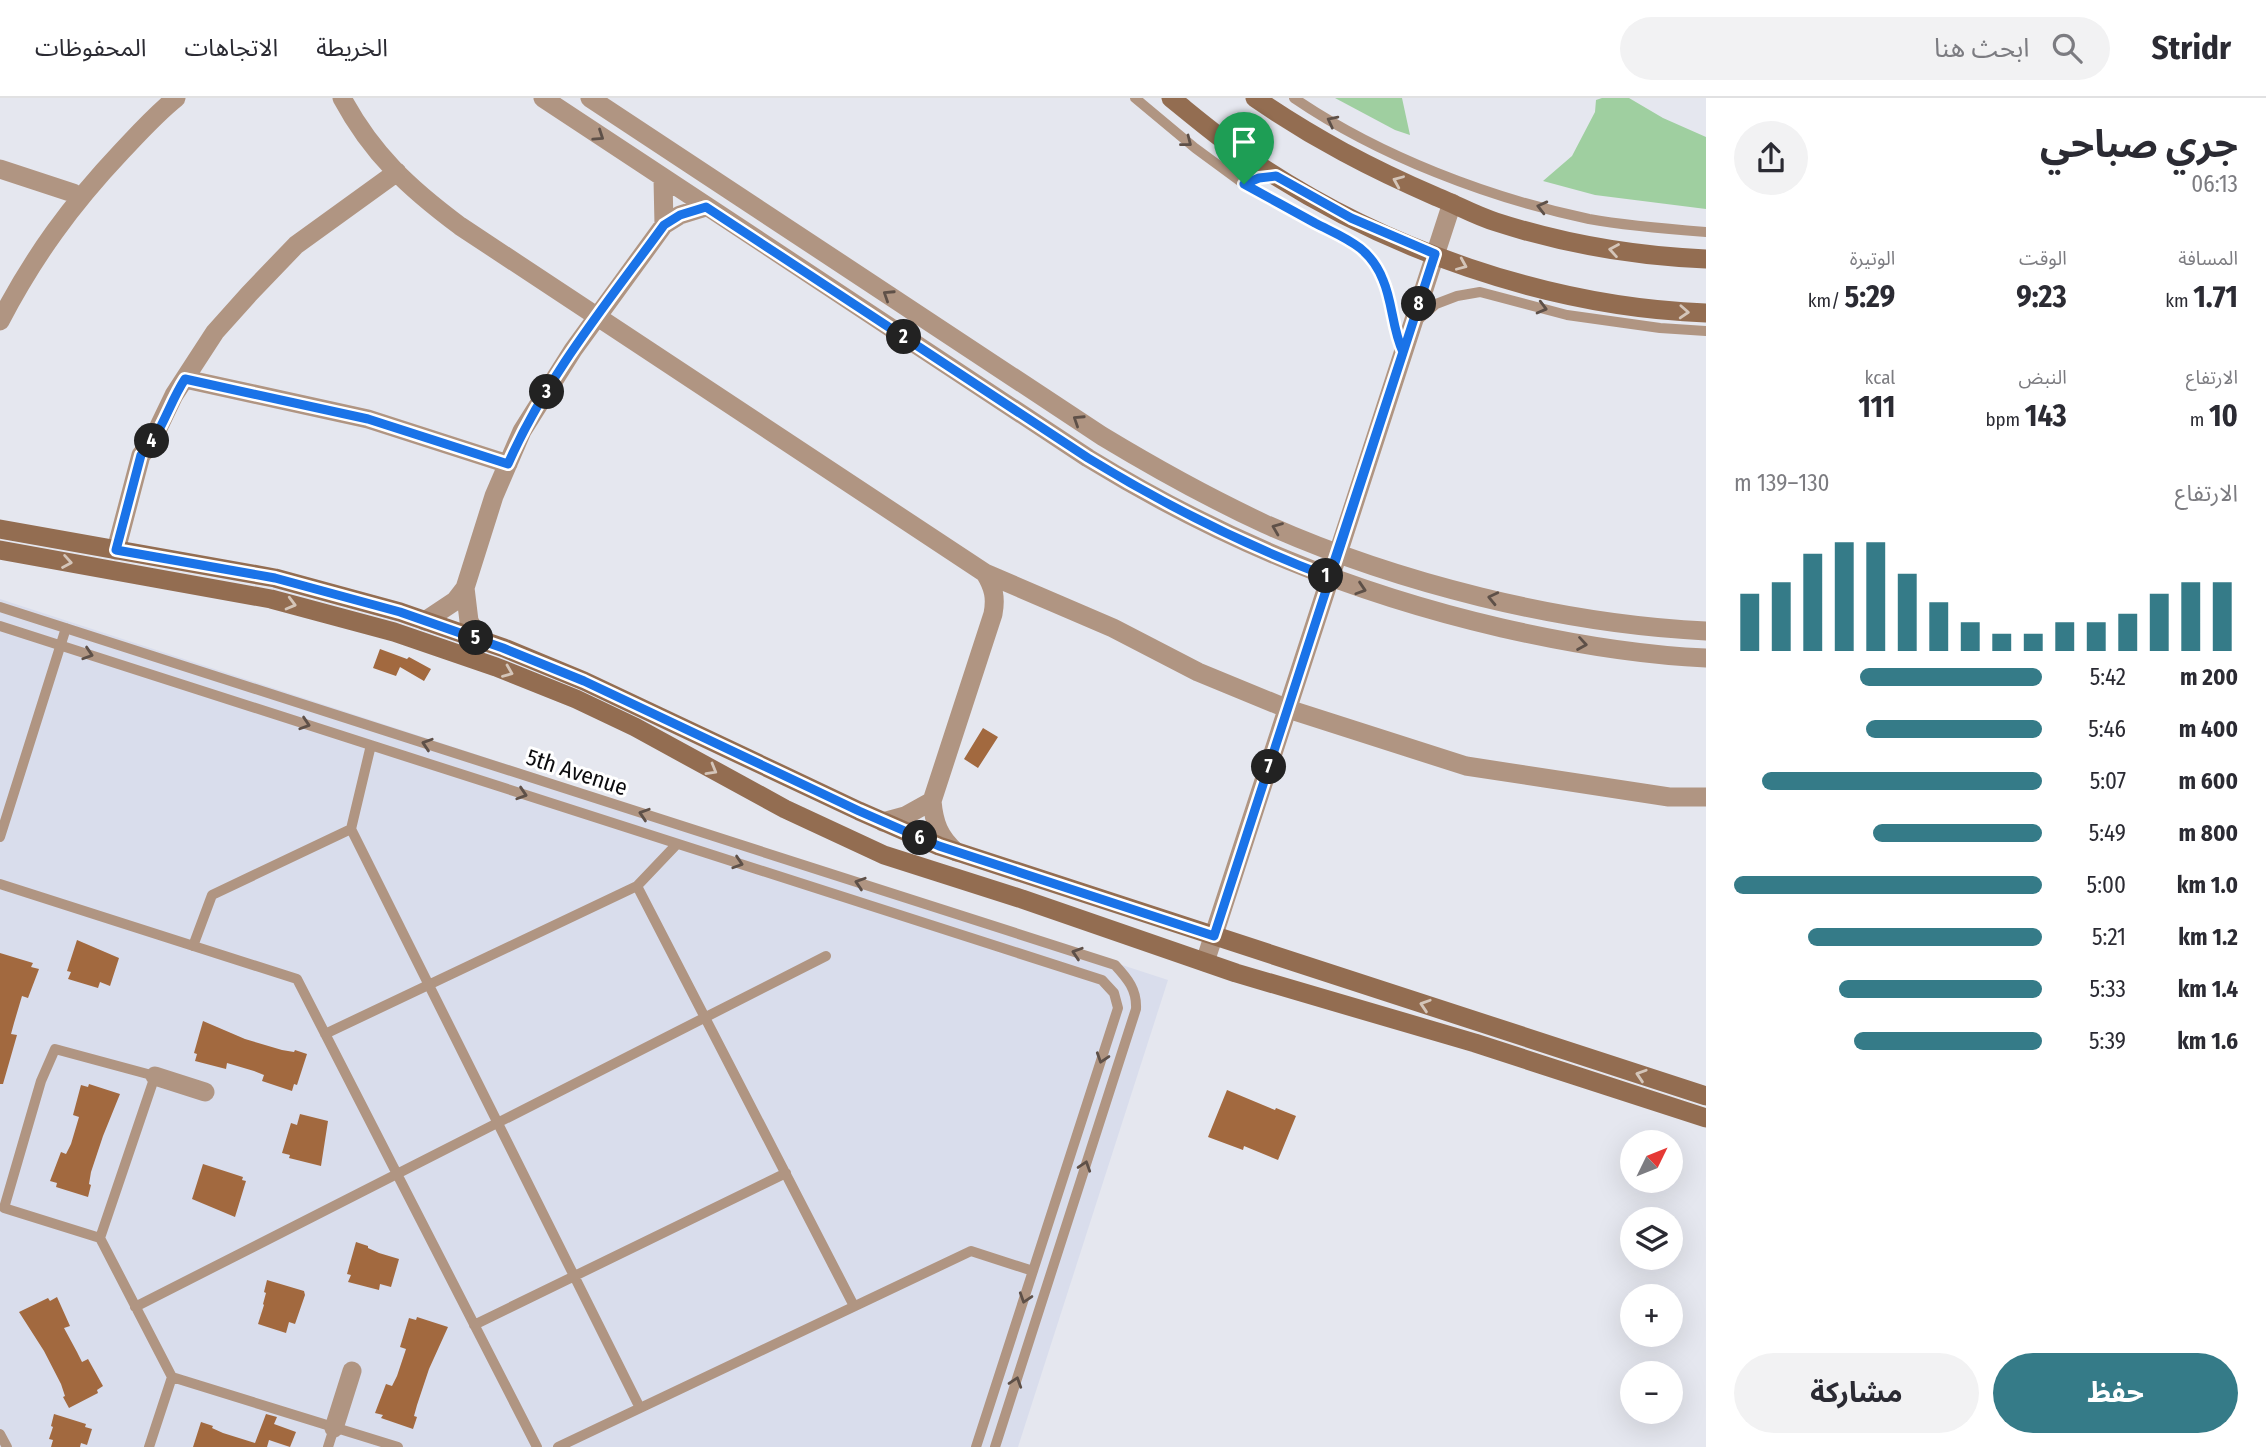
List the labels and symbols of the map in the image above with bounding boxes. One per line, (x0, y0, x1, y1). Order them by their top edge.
pin (1214, 112, 1274, 184)
one-way arrow (1327, 116, 1339, 130)
one-way arrow (591, 128, 604, 140)
one-way arrow (1179, 133, 1192, 146)
one-way arrow (1393, 175, 1405, 189)
one-way arrow (1536, 201, 1548, 215)
one-way arrow (1608, 243, 1620, 258)
one-way arrow (1455, 257, 1467, 271)
pin: 8 (1402, 286, 1436, 322)
one-way arrow (883, 290, 896, 303)
one-way arrow (1536, 300, 1548, 314)
one-way arrow (1678, 304, 1689, 319)
pin: 2 (886, 320, 922, 354)
pin: 3 (530, 374, 564, 410)
one-way arrow (1073, 415, 1086, 428)
pin: 4 (134, 424, 170, 458)
one-way arrow (1272, 523, 1284, 537)
one-way arrow (61, 554, 73, 569)
pin: 1 (1308, 559, 1344, 594)
one-way arrow (1355, 581, 1367, 595)
one-way arrow (1488, 592, 1500, 607)
one-way arrow (285, 596, 297, 610)
pin: 5 (458, 620, 494, 656)
one-way arrow (1576, 636, 1588, 651)
one-way arrow (82, 646, 94, 661)
one-way arrow (501, 663, 513, 677)
one-way arrow (298, 716, 311, 730)
one-way arrow (422, 738, 434, 752)
street label: 5th Avenue (523, 743, 631, 801)
pin: 7 (1252, 750, 1286, 784)
one-way arrow (705, 762, 718, 775)
one-way arrow (515, 785, 527, 800)
one-way arrow (638, 807, 650, 822)
pin: 6 (902, 820, 937, 856)
one-way arrow (731, 855, 744, 869)
one-way arrow (855, 877, 867, 892)
one-way arrow (1071, 947, 1084, 961)
one-way arrow (1419, 998, 1431, 1013)
one-way arrow (1096, 1051, 1110, 1063)
one-way arrow (1635, 1069, 1648, 1083)
north arrow (1620, 1130, 1684, 1194)
one-way arrow (1077, 1160, 1092, 1172)
one-way arrow (1018, 1291, 1033, 1303)
one-way arrow (1007, 1376, 1022, 1388)

